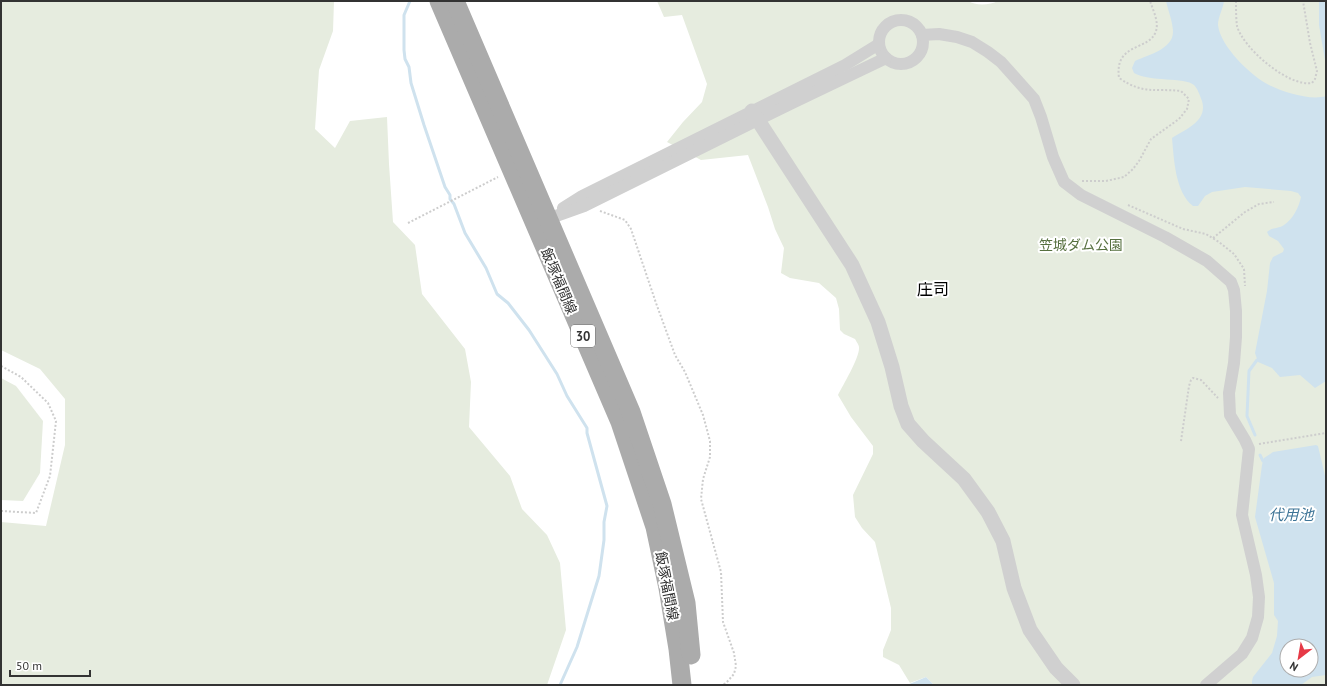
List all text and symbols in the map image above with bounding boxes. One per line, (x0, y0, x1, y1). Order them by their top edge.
park label: 笠城ダム公園 (1039, 236, 1123, 254)
street label: 飯塚福間線 (537, 245, 581, 317)
district label: 庄司 (917, 279, 949, 299)
road number: 30 (571, 325, 595, 347)
water label: 代用池 (1268, 505, 1315, 524)
street label: 飯塚福間線 (651, 550, 683, 622)
north arrow (1279, 638, 1319, 678)
scale bar (10, 652, 90, 678)
text: 50 m (16, 658, 42, 673)
text: N (1287, 659, 1301, 674)

